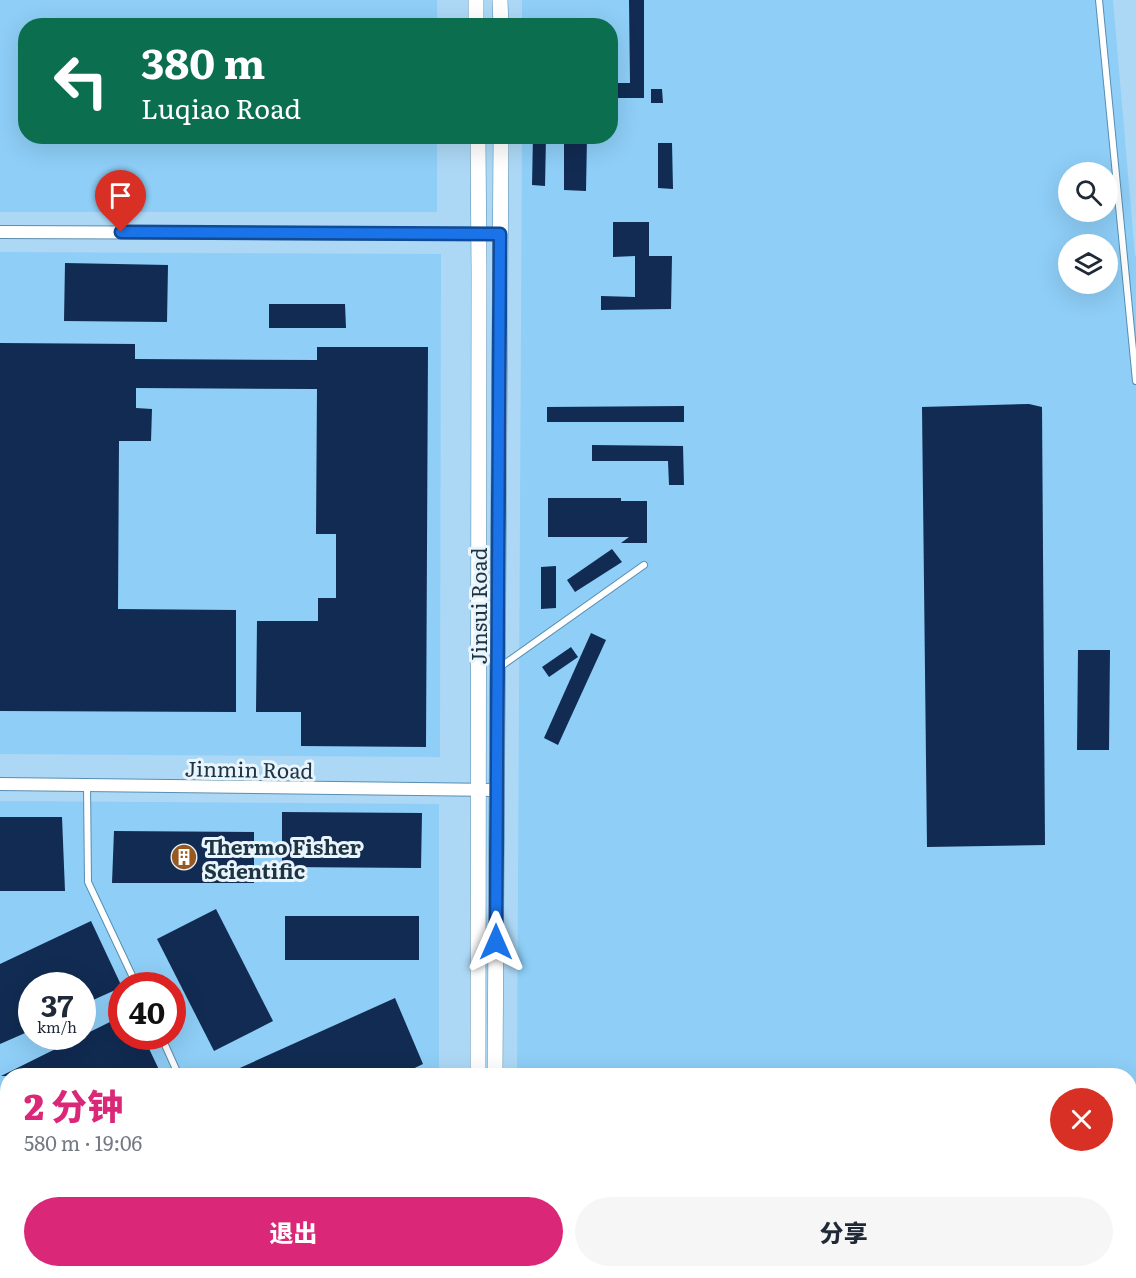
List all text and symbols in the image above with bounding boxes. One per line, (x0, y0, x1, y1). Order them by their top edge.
text: 380 m (141, 30, 265, 92)
icon: left (42, 42, 120, 120)
text: Luqiao Road (141, 87, 301, 127)
map controls (1058, 162, 1118, 294)
button: search (1058, 162, 1118, 222)
pin (95, 170, 146, 232)
icon: arrive (104, 179, 137, 212)
button: layers (1058, 234, 1118, 294)
street label: Jinsui Road (462, 547, 493, 665)
street label: Jinmin Road (184, 751, 314, 785)
place label: Thermo Fisher Scientific (204, 830, 362, 885)
building icon: Thermo Fisher Scientific (169, 842, 199, 872)
position arrow (464, 910, 528, 974)
speed limit sign: 40 (108, 972, 186, 1050)
text: 37 (41, 982, 73, 1026)
text: km/h (37, 1015, 77, 1038)
text: 2 分钟 (24, 1078, 123, 1131)
button: close (1050, 1088, 1113, 1151)
text: 580 m · 19:06 (24, 1127, 142, 1157)
button: 退出 (24, 1197, 563, 1266)
button: 分享 (575, 1197, 1113, 1266)

